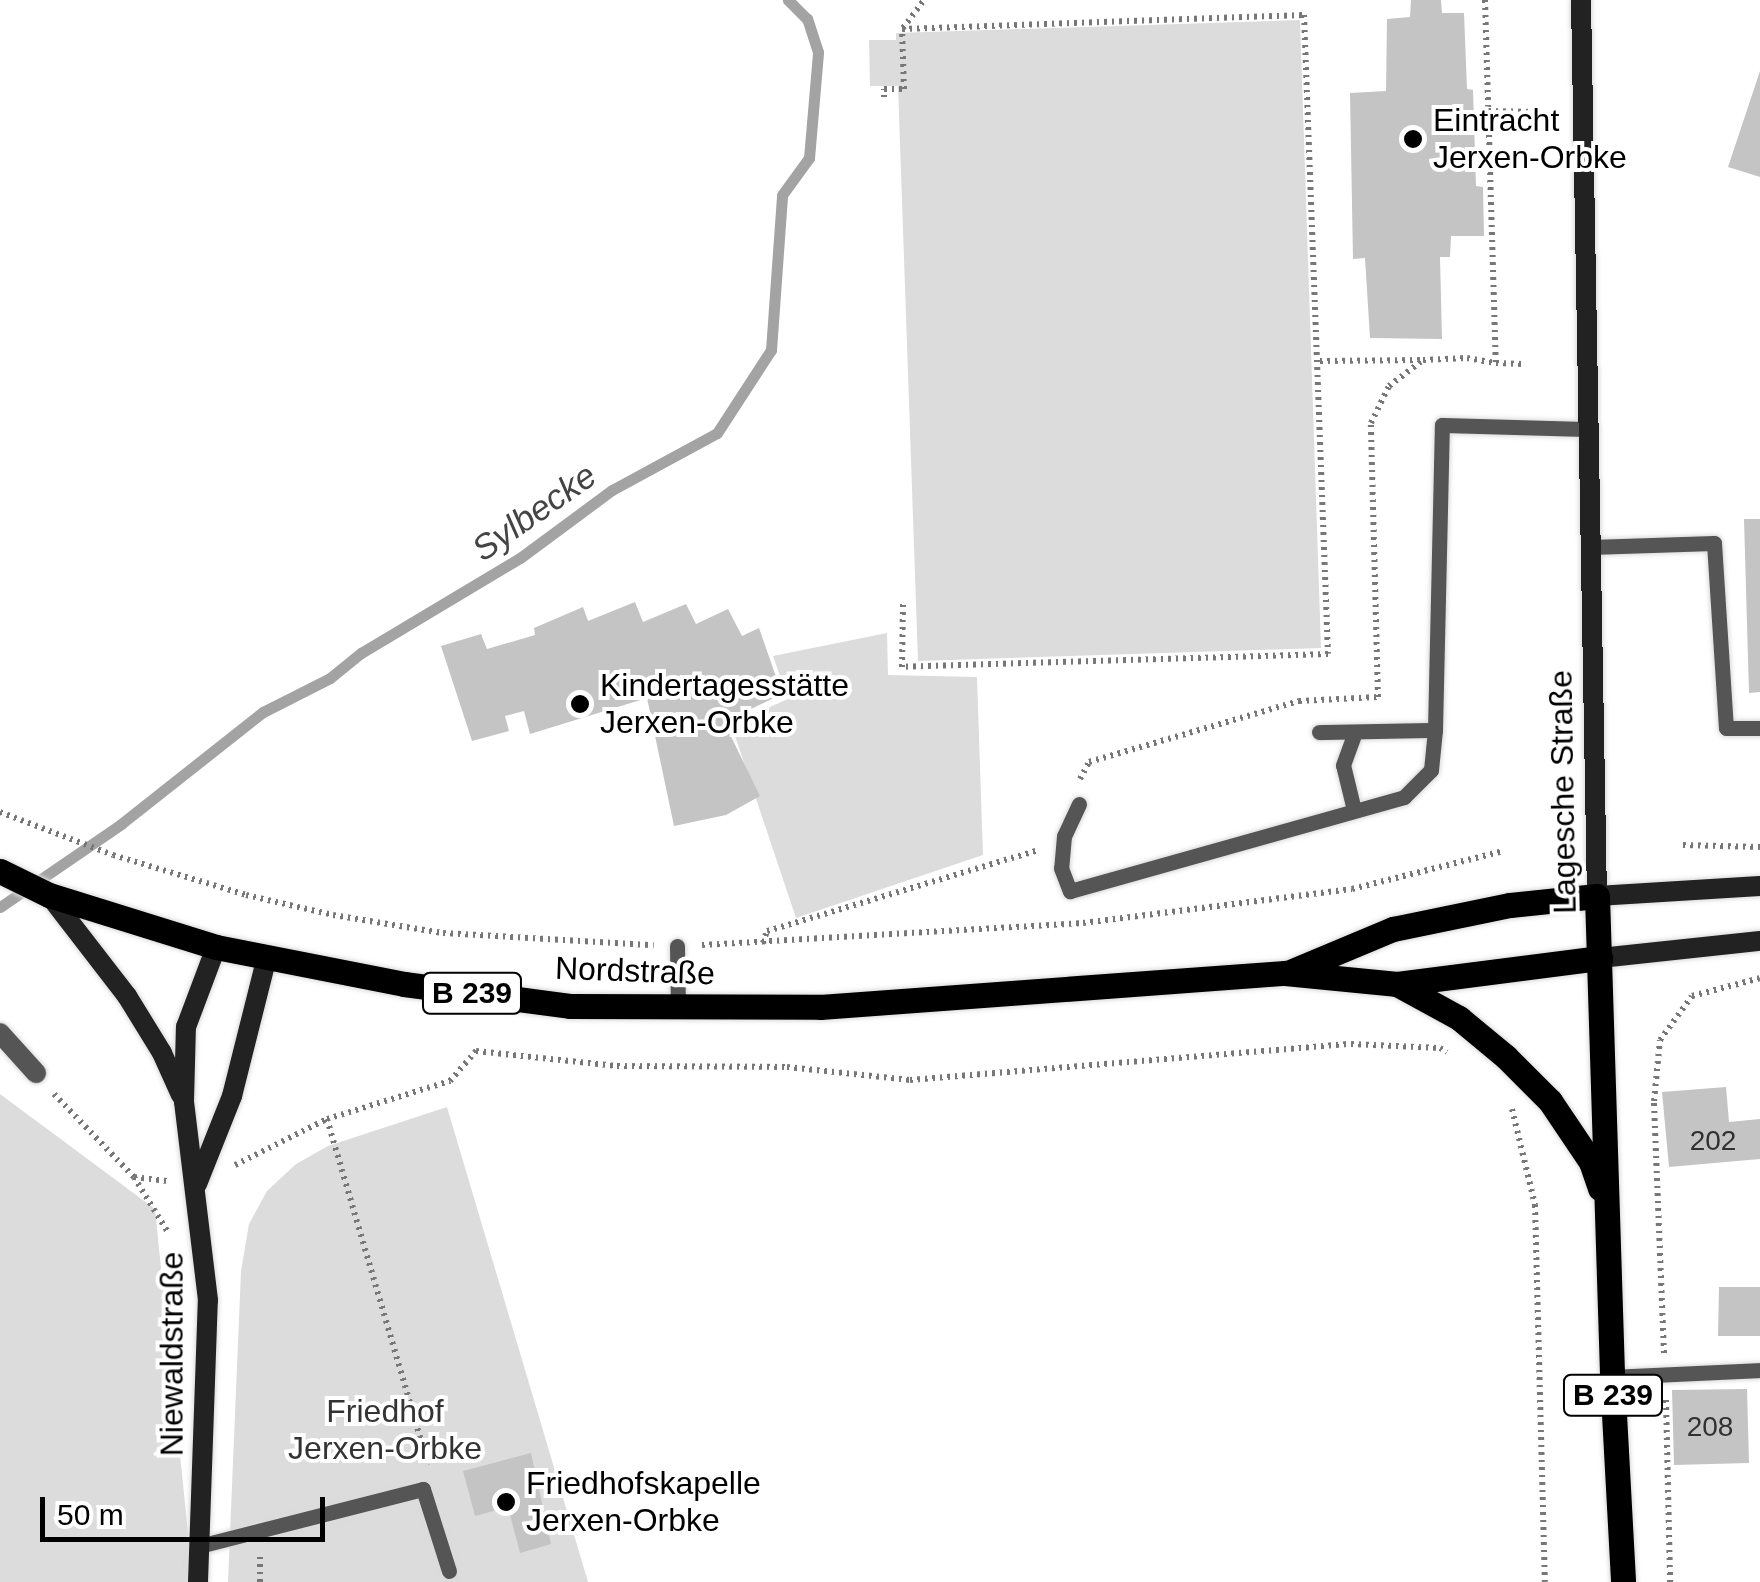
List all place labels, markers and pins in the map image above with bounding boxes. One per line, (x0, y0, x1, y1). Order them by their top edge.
place label: Eintracht Jerxen-Orbke (1433, 102, 1627, 177)
marker: Eintracht Jerxen-Orbke (1402, 128, 1424, 150)
place label: Kindertagesstätte Jerxen-Orbke (600, 667, 849, 742)
marker: Kindertagesstätte Jerxen-Orbke (569, 693, 591, 715)
place label: Friedhofskapelle Jerxen-Orbke (526, 1465, 761, 1540)
marker: Friedhofskapelle Jerxen-Orbke (495, 1491, 517, 1513)

